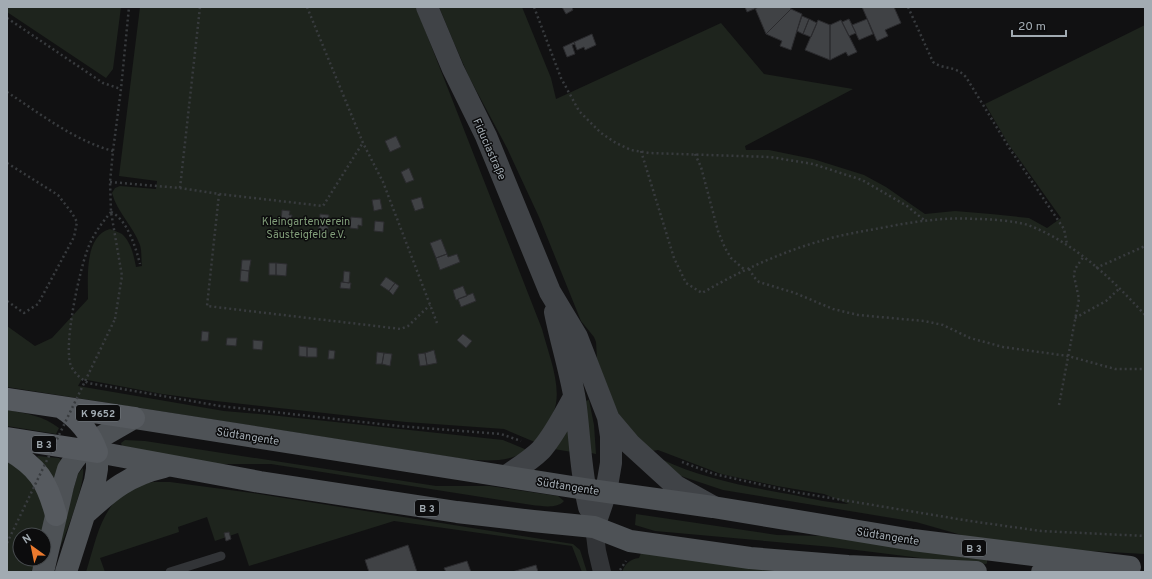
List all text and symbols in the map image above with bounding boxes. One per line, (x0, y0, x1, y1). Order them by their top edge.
scale bar (1012, 12, 1066, 38)
text: 20 m (1018, 19, 1046, 35)
street label: Fiduciastraße (469, 116, 509, 182)
park label: Kleingartenverein Säusteigfeld e.V. (262, 215, 350, 242)
road number: K 9652 (76, 405, 120, 421)
street label: Südtangente (215, 425, 280, 449)
road number: B 3 (32, 436, 56, 452)
street label: Südtangente (535, 475, 600, 499)
road number: B 3 (415, 500, 439, 516)
street label: Südtangente (855, 525, 920, 549)
north arrow (12, 527, 52, 567)
text: N (20, 531, 34, 547)
road number: B 3 (962, 540, 986, 556)

